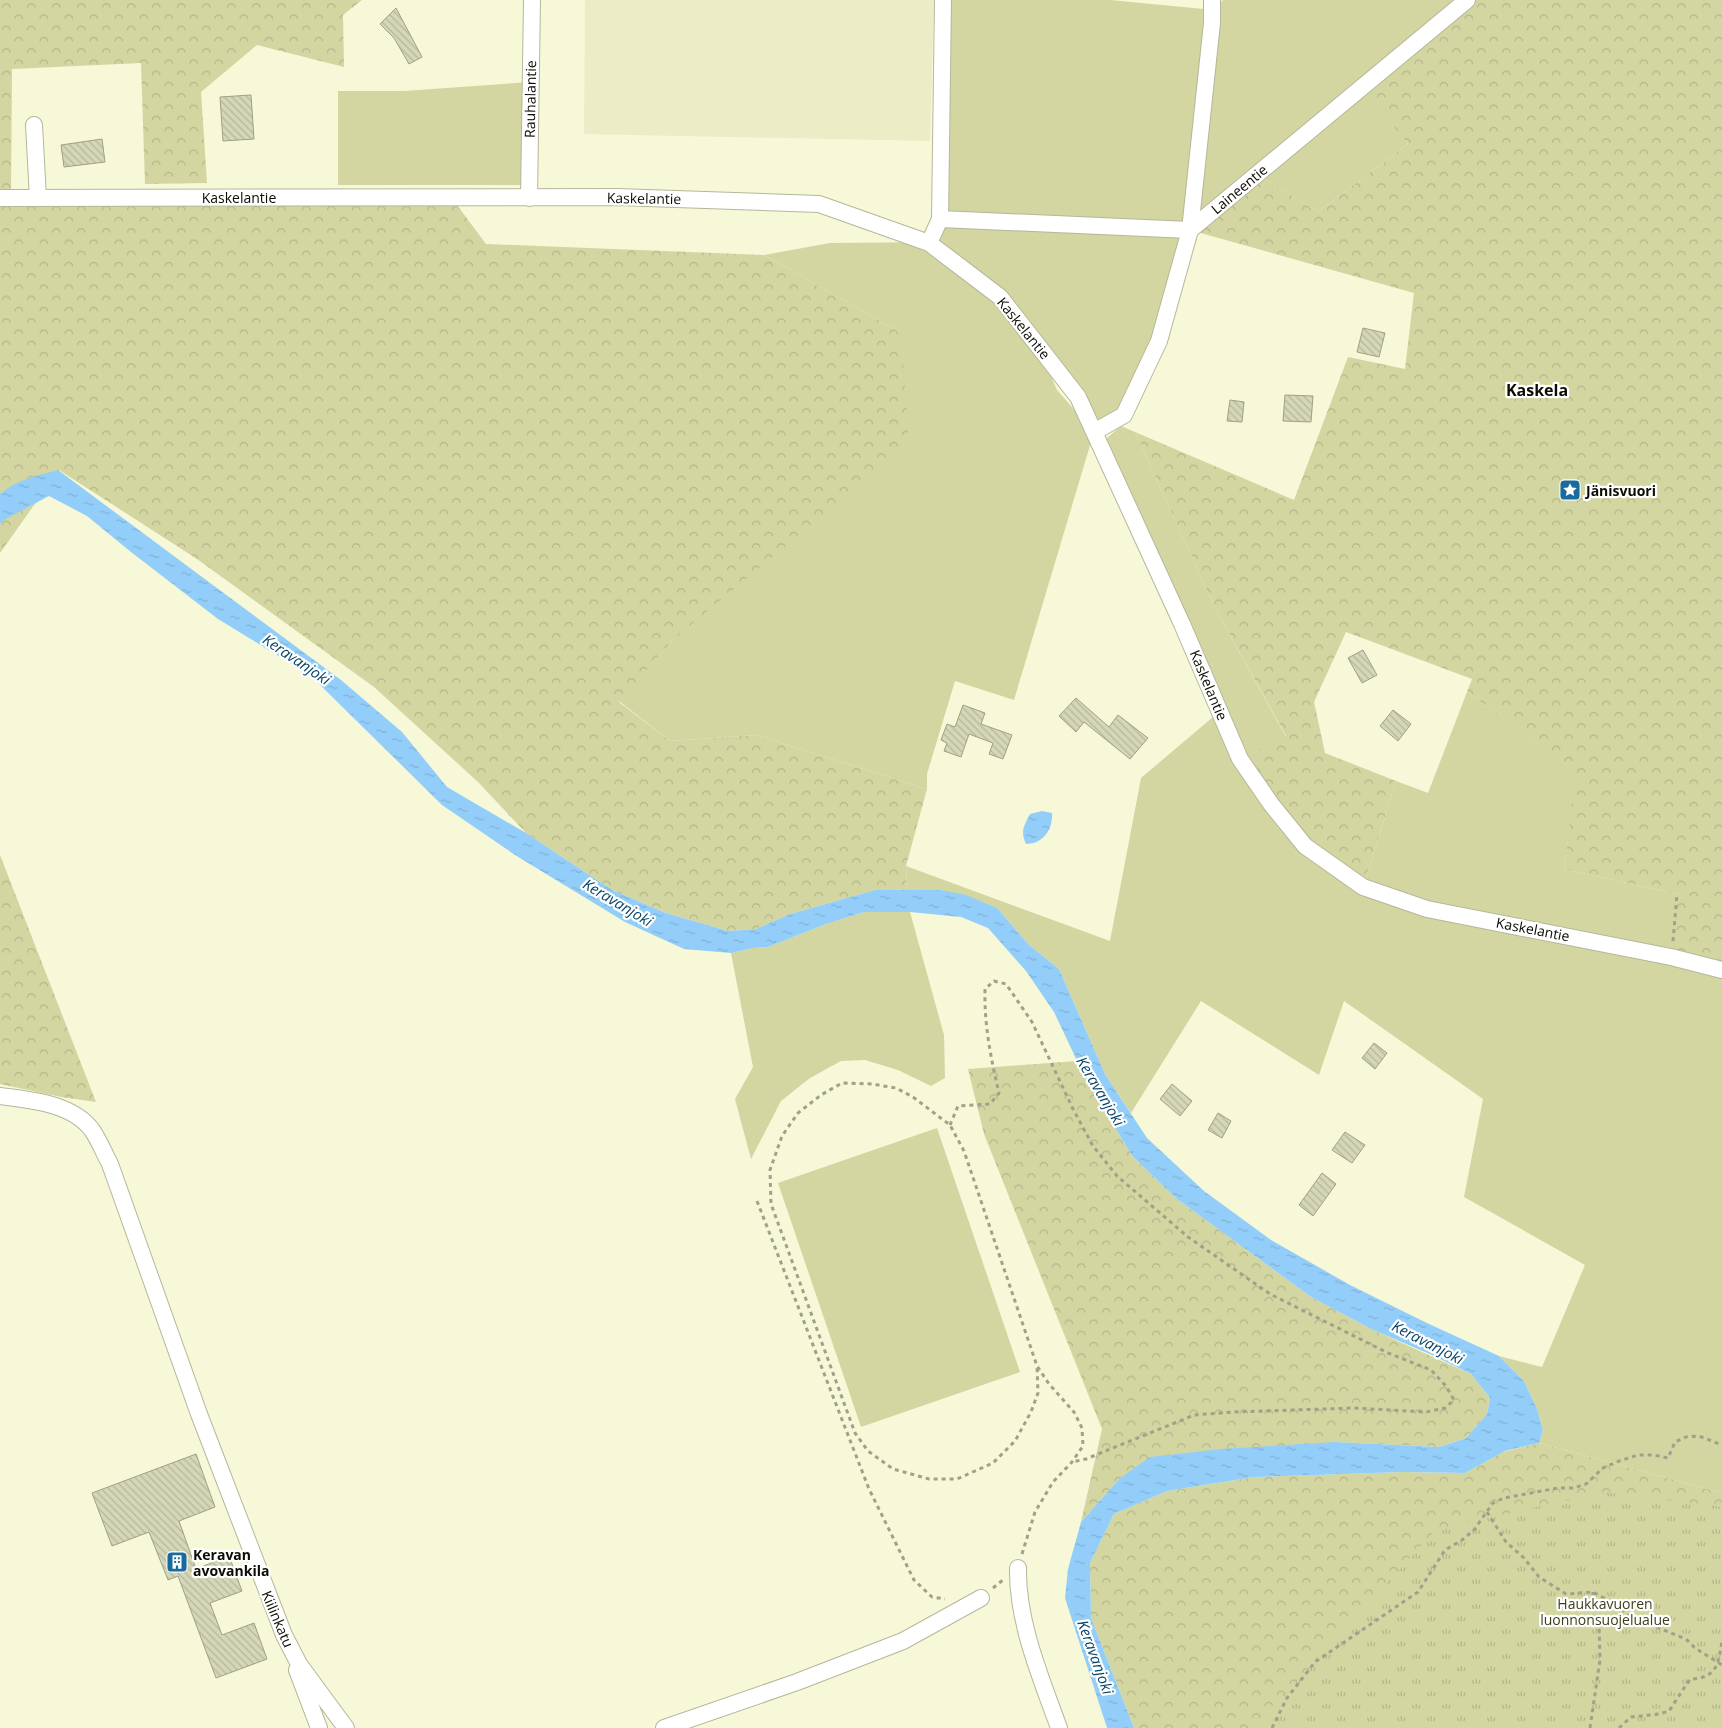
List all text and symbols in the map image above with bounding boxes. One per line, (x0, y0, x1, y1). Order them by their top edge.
street label: Rauhalantie (520, 60, 540, 138)
street label: Laineentie (1207, 160, 1271, 218)
street label: Kaskelantie (202, 188, 276, 207)
street label: Kaskelantie (607, 188, 682, 208)
street label: Kaskelantie (993, 293, 1055, 363)
district label: Kaskela (1506, 379, 1568, 401)
place icon: Jänisvuori (1558, 478, 1582, 502)
place label: Jänisvuori (1584, 481, 1656, 500)
water label: Keravanjoki (259, 629, 335, 689)
street label: Kaskelantie (1186, 647, 1232, 723)
water label: Keravanjoki (580, 873, 657, 931)
street label: Kaskelantie (1495, 913, 1572, 945)
water label: Keravanjoki (1072, 1053, 1130, 1130)
water label: Keravanjoki (1389, 1315, 1467, 1369)
place label: Keravan avovankila (193, 1545, 269, 1580)
building icon: Keravan avovankila (165, 1550, 189, 1574)
street label: Kiilinkatu (258, 1588, 298, 1650)
park label: Haukkavuoren luonnonsuojelualue (1540, 1594, 1670, 1629)
water label: Keravanjoki (1073, 1617, 1119, 1697)

